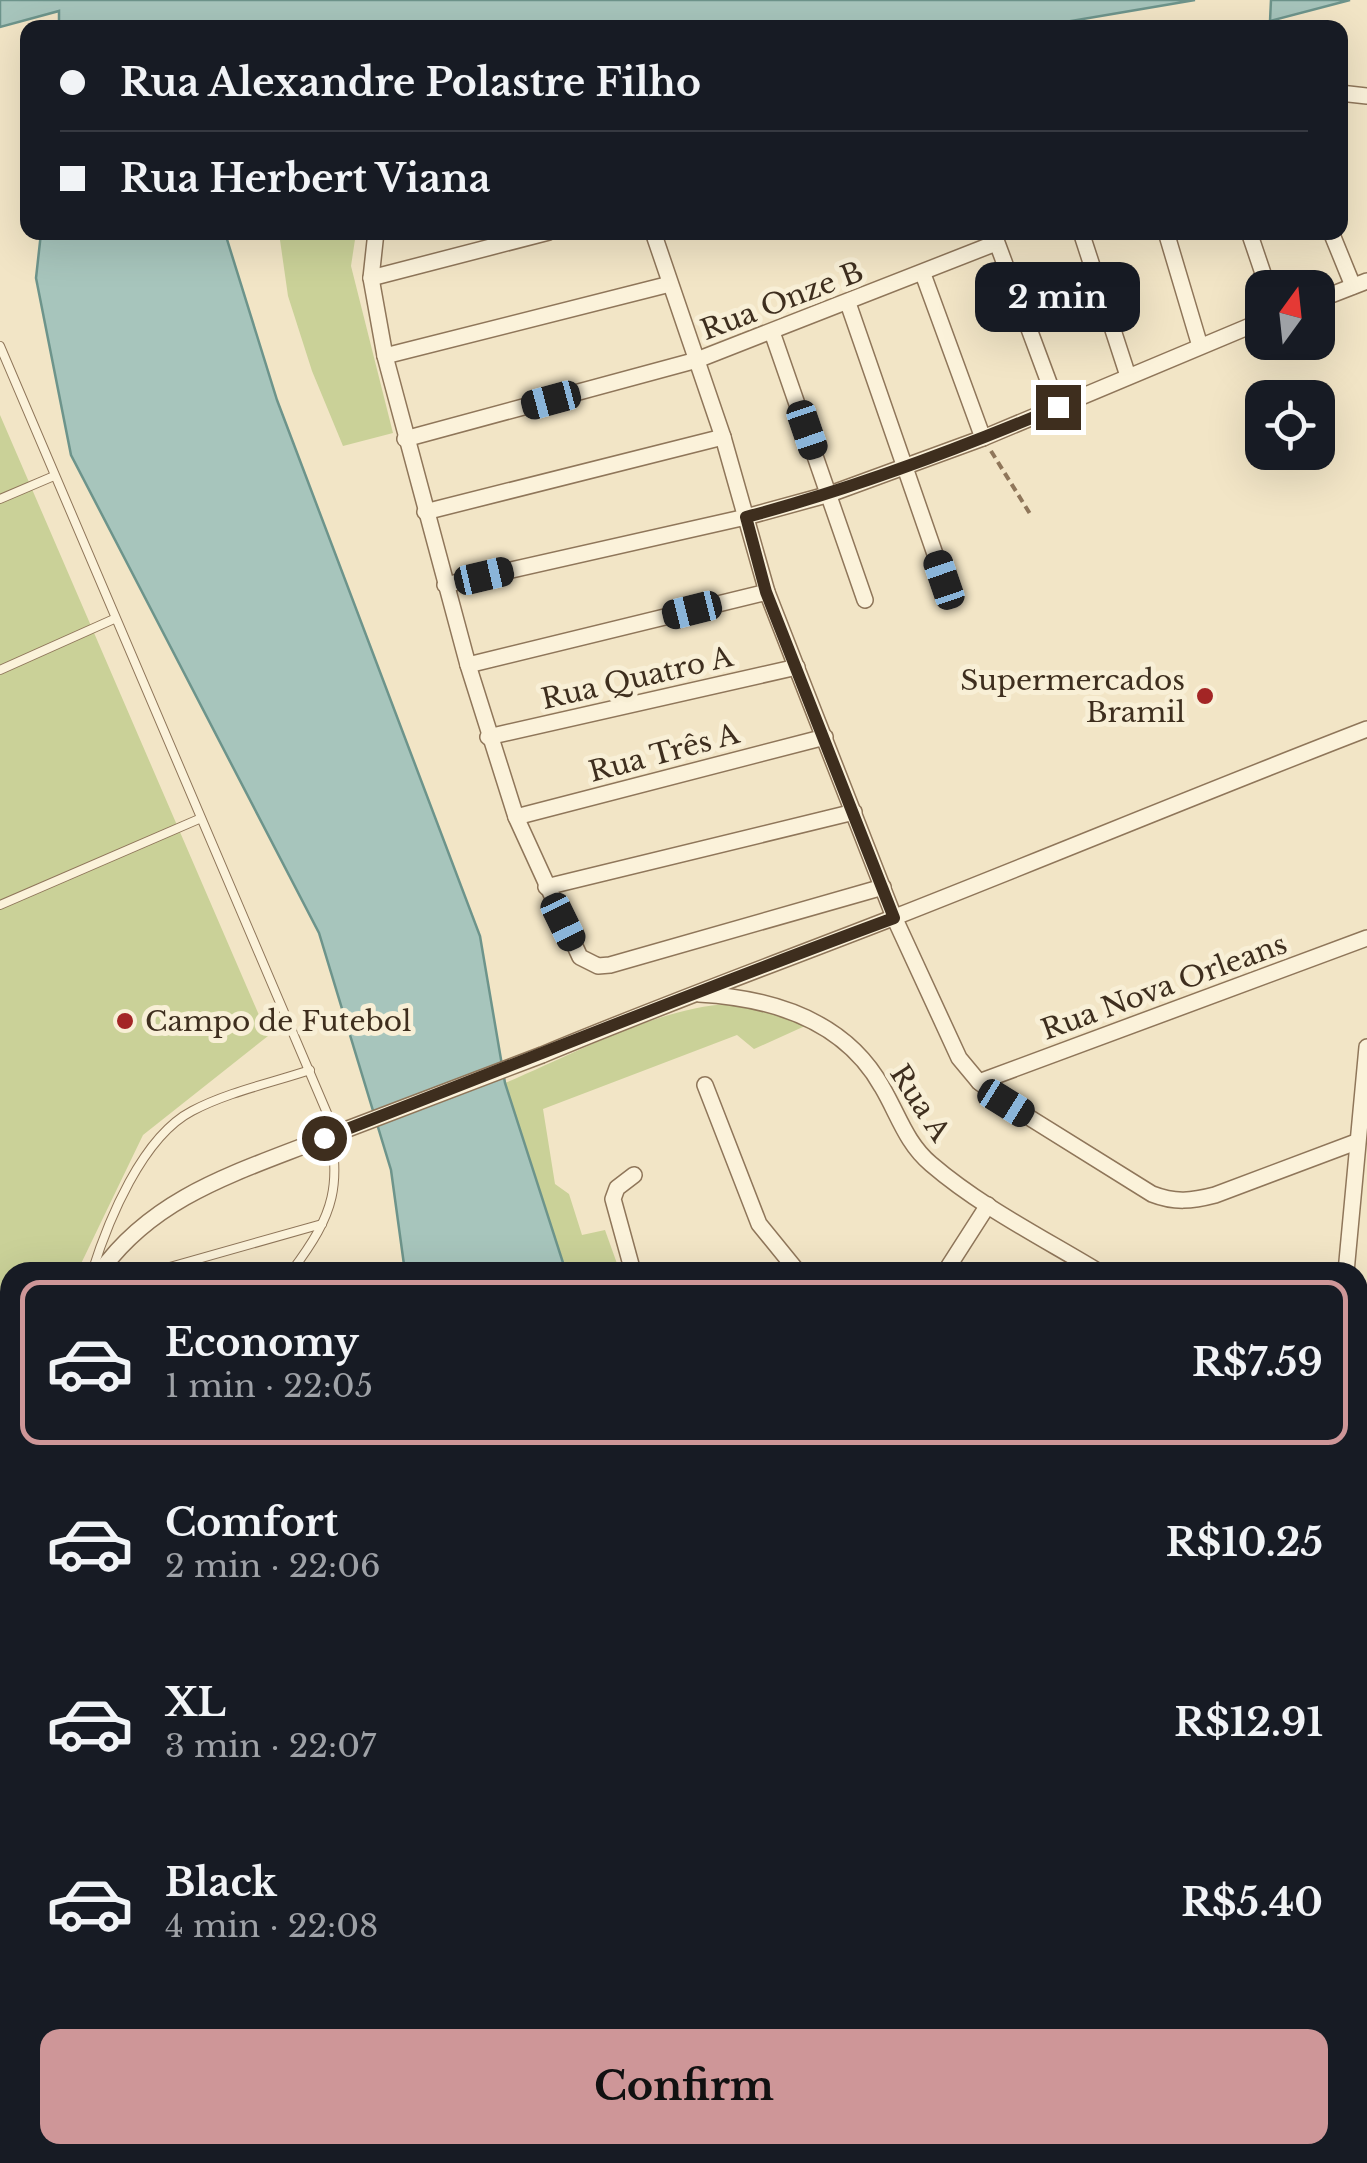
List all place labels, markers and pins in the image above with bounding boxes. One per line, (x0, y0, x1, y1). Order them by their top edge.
place label: Supermercados Bramil (960, 663, 1185, 730)
marker: Supermercados Bramil (1194, 685, 1216, 707)
place label: Campo de Futebol (145, 1004, 411, 1039)
marker: Campo de Futebol (114, 1010, 136, 1032)

